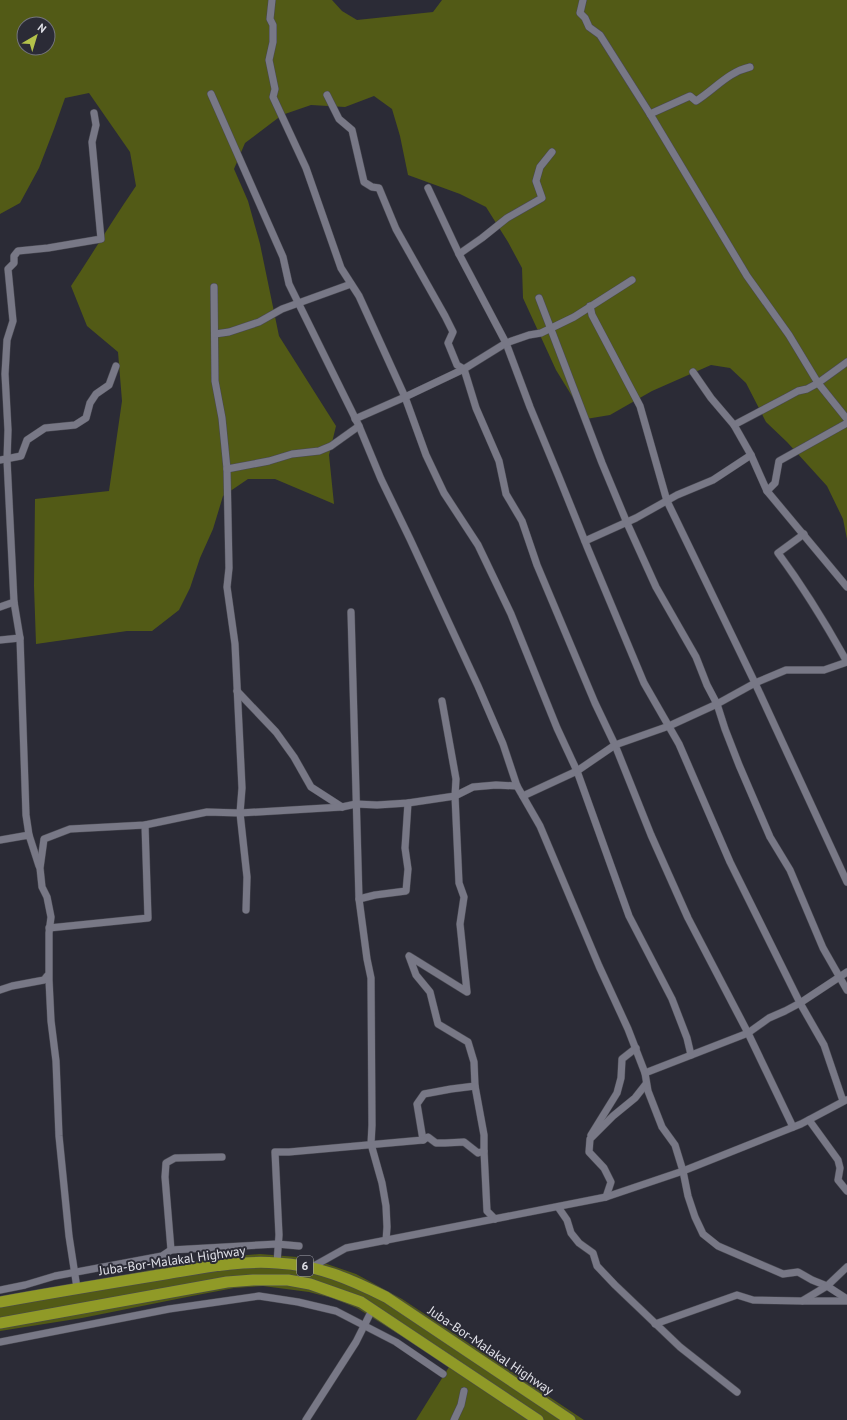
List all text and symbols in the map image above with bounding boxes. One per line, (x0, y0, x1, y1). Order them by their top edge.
north arrow (16, 16, 56, 56)
text: N (35, 20, 49, 36)
street label: Juba-Bor-Malakal Highway (97, 1242, 246, 1279)
road number: 6 (297, 1256, 313, 1276)
street label: Juba-Bor-Malakal Highway (424, 1301, 557, 1399)

